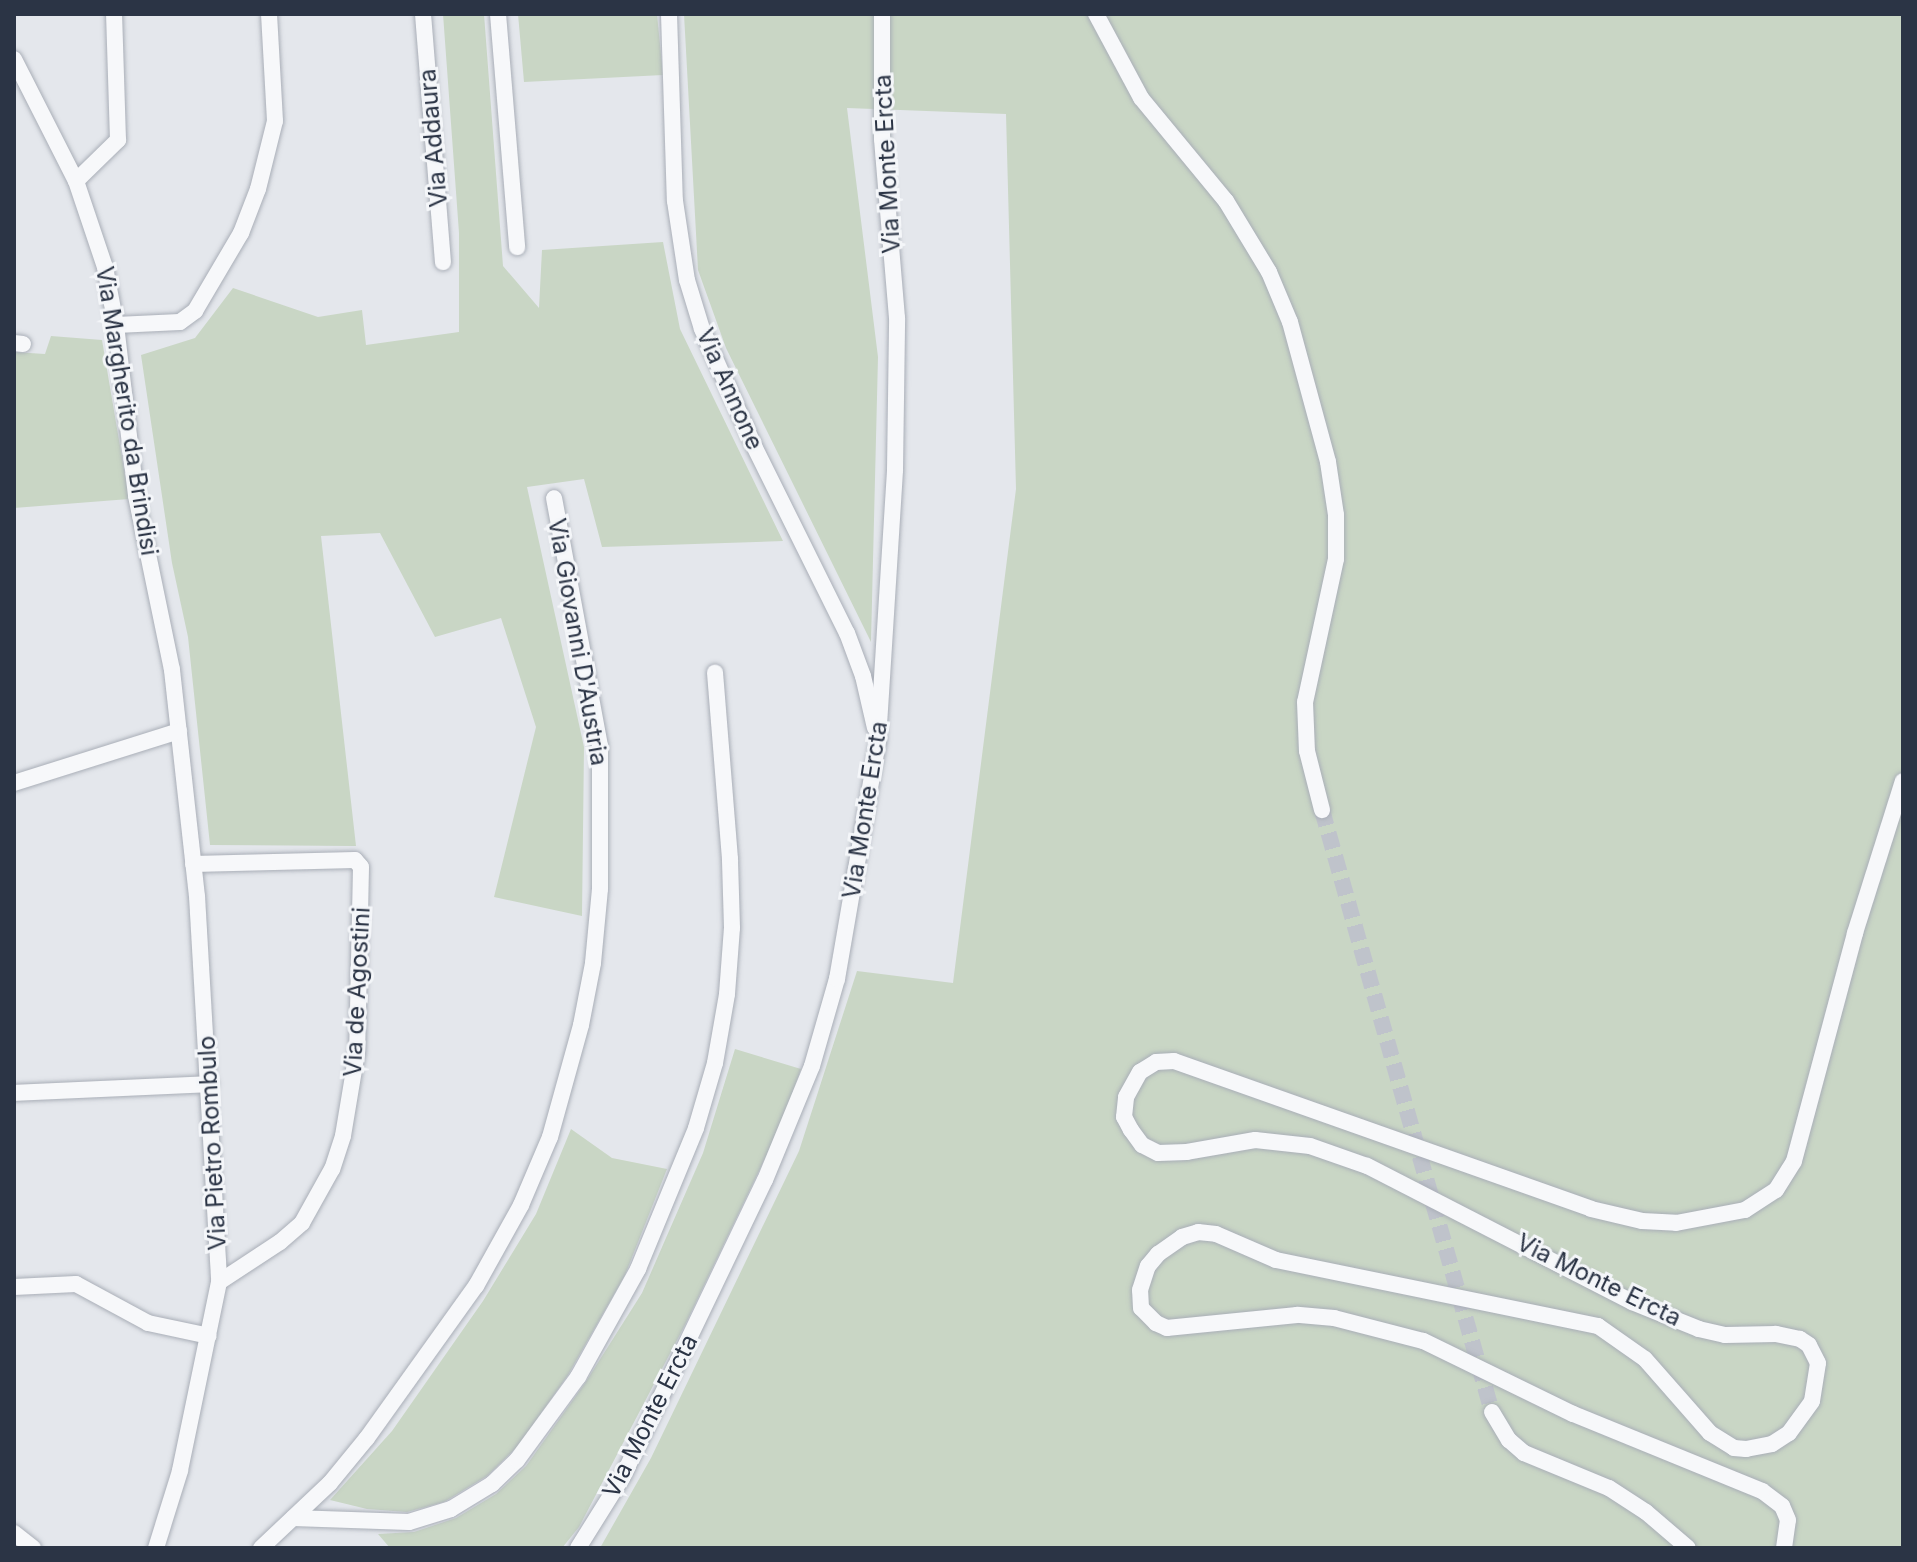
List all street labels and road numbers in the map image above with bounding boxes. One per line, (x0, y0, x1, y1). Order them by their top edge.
street label: Via Addaura (413, 68, 453, 208)
street label: Via Monte Ercta (868, 74, 906, 254)
street label: Via Margherito da Brindisi (90, 264, 164, 558)
street label: Via Annone (690, 324, 770, 454)
street label: Via Giovanni D'Austria (542, 516, 614, 768)
street label: Via Monte Ercta (837, 719, 893, 901)
street label: Via de Agostini (338, 906, 376, 1078)
street label: Via Pietro Rombulo (192, 1035, 232, 1251)
street label: Via Monte Ercta (1512, 1228, 1686, 1332)
street label: Via Monte Ercta (596, 1330, 704, 1502)

